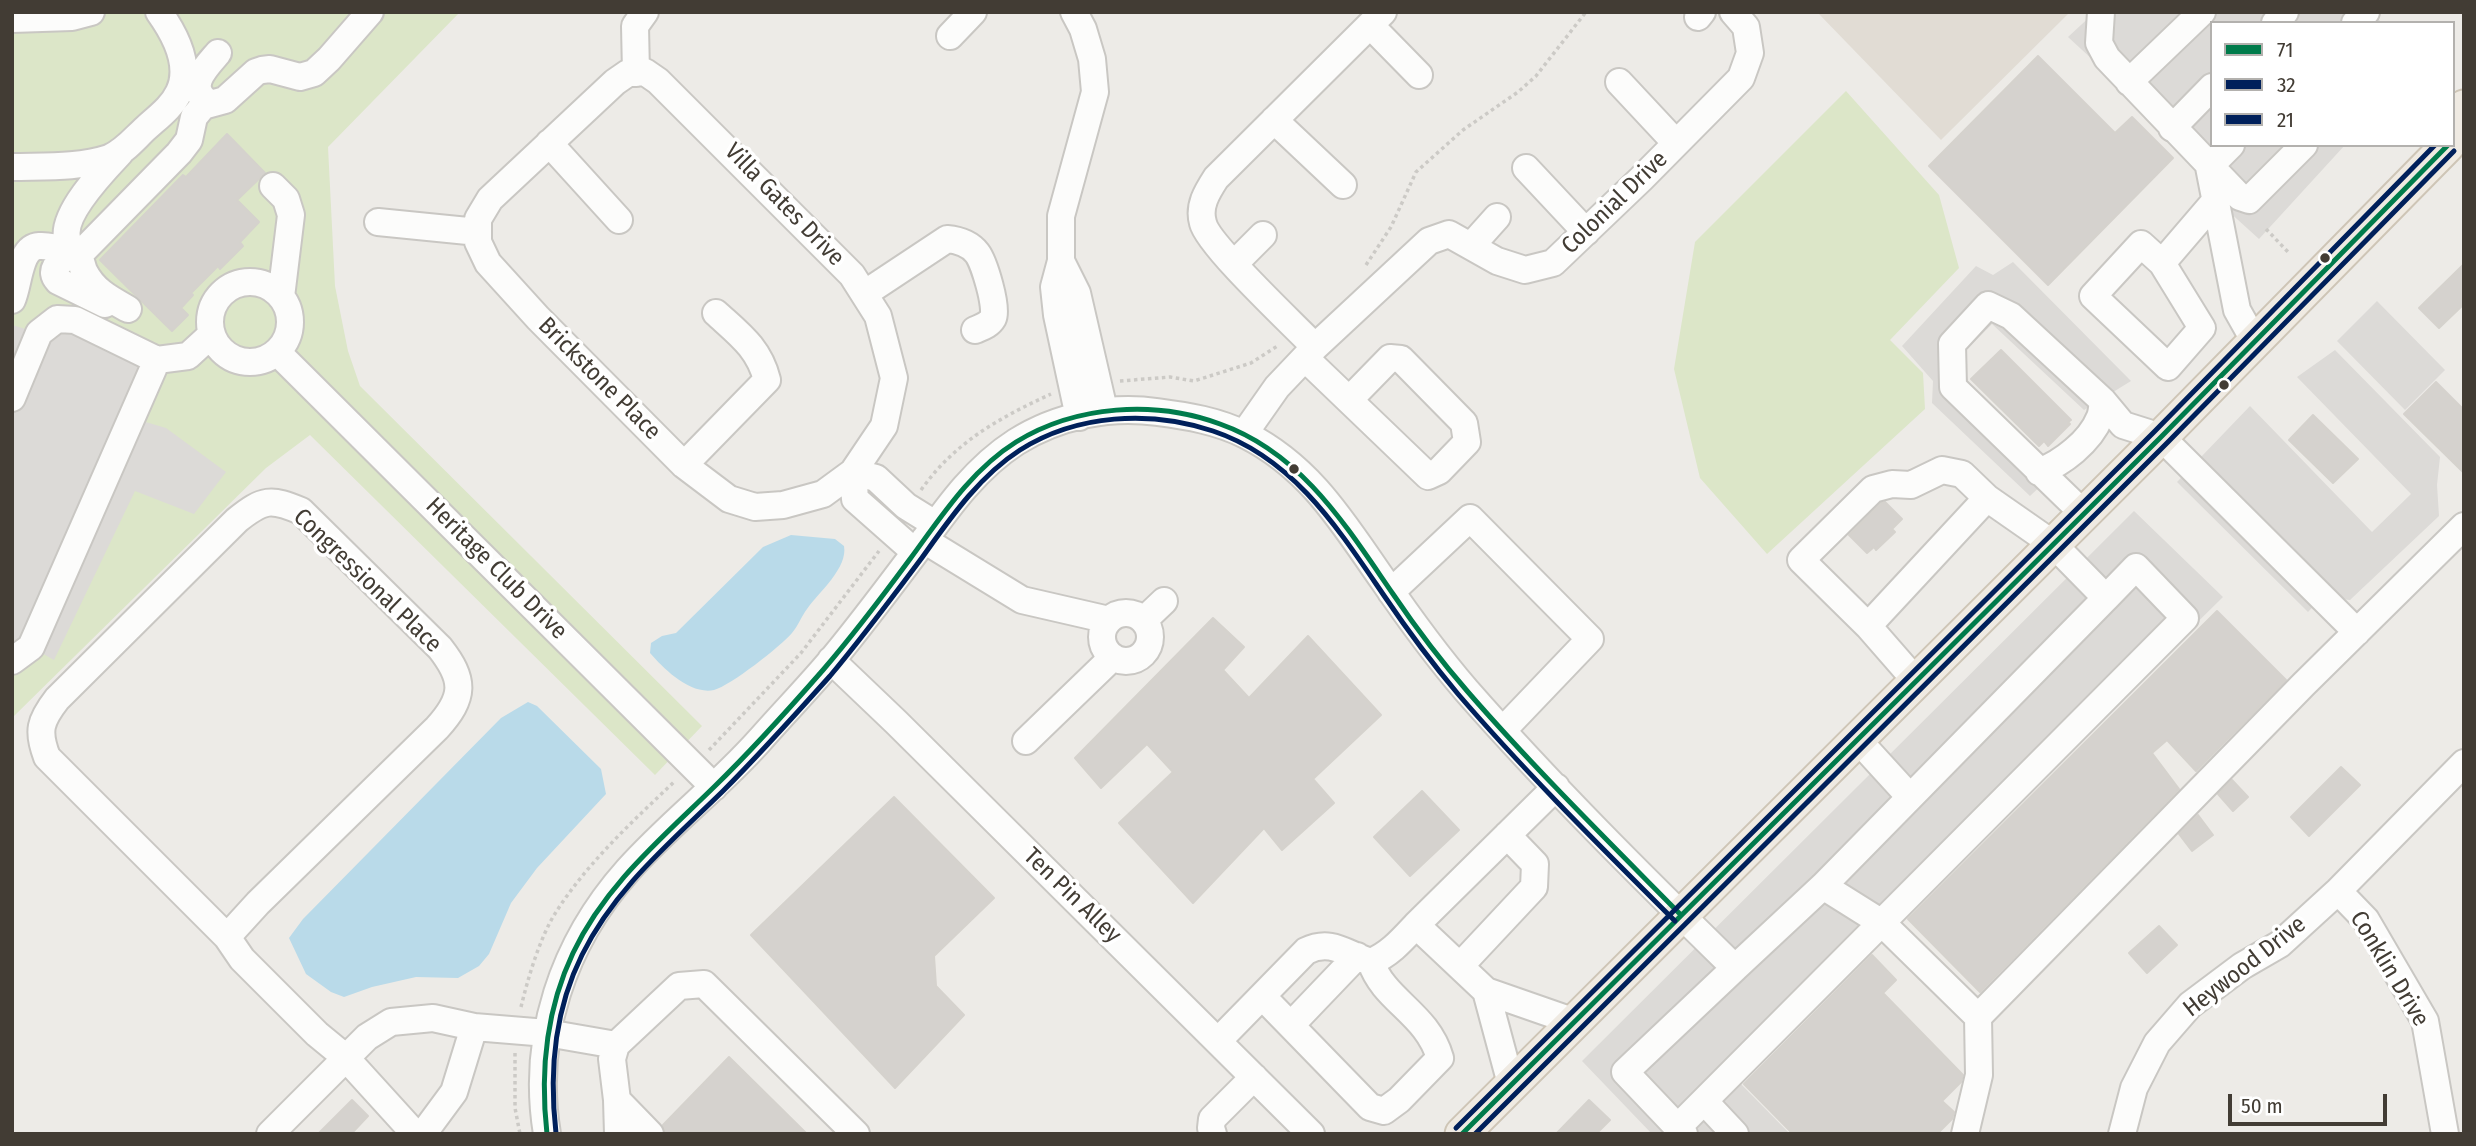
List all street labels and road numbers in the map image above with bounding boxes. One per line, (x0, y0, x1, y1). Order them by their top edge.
street label: Villa Gates Drive (718, 138, 850, 272)
street label: Colonial Drive (1556, 145, 1674, 261)
street label: Brickstone Place (532, 312, 666, 446)
street label: Heritage Club Drive (419, 492, 573, 646)
street label: Congressional Place (287, 503, 447, 659)
street label: Ten Pin Alley (1017, 842, 1127, 950)
street label: Conklin Drive (2343, 906, 2435, 1032)
street label: Heywood Drive (2178, 910, 2312, 1024)

